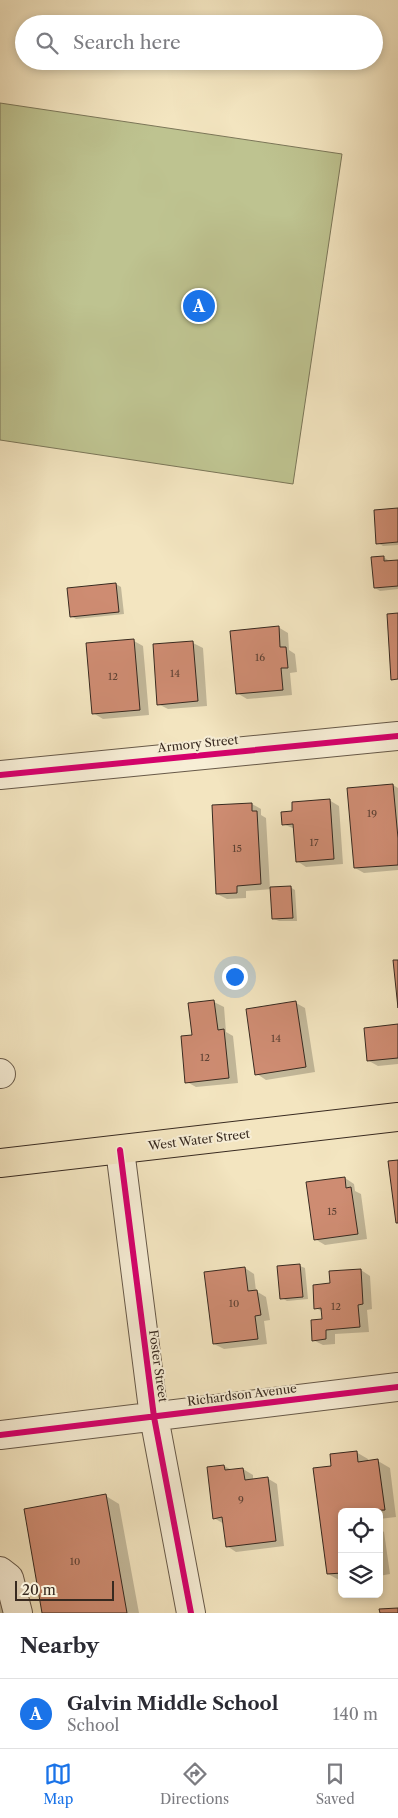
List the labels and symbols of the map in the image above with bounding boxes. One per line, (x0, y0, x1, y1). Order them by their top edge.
pin: A (183, 287, 215, 325)
house number: 16 (255, 651, 265, 664)
house number: 14 (170, 667, 180, 680)
house number: 12 (108, 670, 118, 683)
street label: Armory Street (156, 732, 240, 755)
house number: 19 (367, 807, 377, 820)
house number: 17 (309, 836, 319, 849)
house number: 15 (232, 842, 242, 855)
your location (222, 964, 248, 990)
house number: 14 (271, 1032, 281, 1045)
house number: 12 (200, 1051, 210, 1064)
street label: West Water Street (146, 1126, 251, 1153)
house number: 15 (327, 1205, 337, 1218)
house number: 10 (229, 1297, 239, 1310)
house number: 12 (331, 1300, 341, 1313)
street label: Foster Street (146, 1329, 171, 1404)
street label: Richardson Avenue (186, 1380, 298, 1409)
house number: 9 (238, 1493, 244, 1506)
house number: 10 (70, 1555, 80, 1568)
scale bar (15, 1578, 114, 1601)

